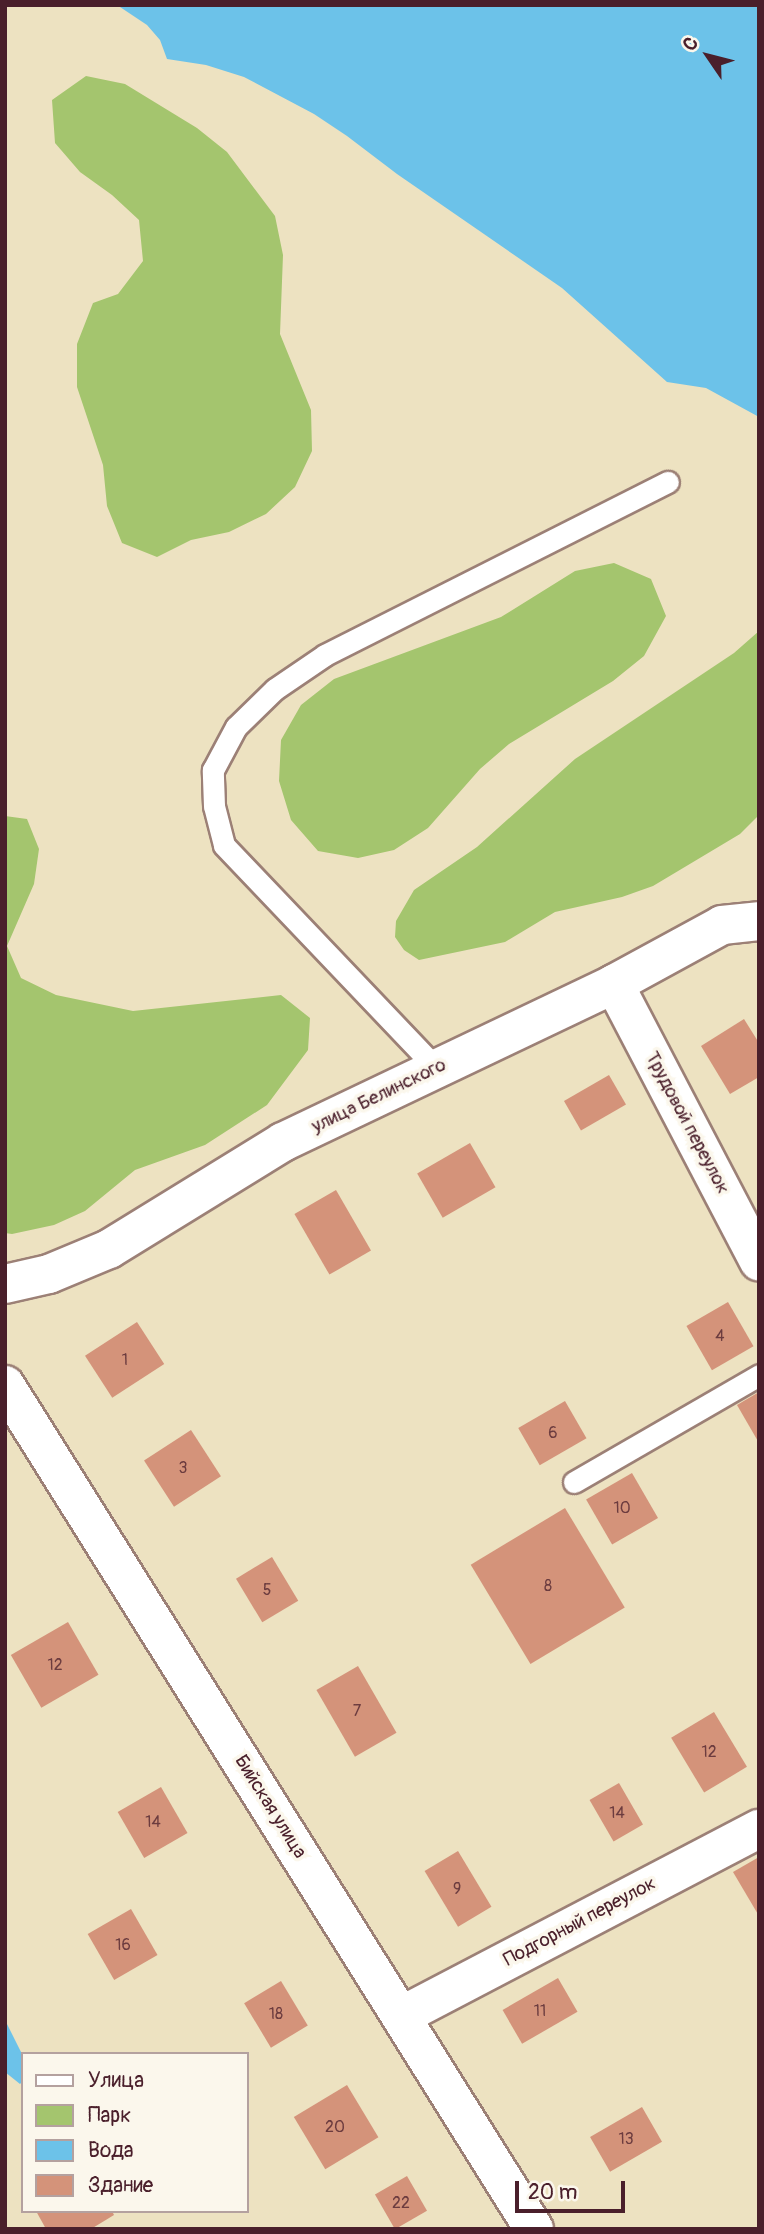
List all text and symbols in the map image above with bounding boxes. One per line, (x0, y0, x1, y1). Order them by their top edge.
north arrow (673, 21, 743, 91)
text: С (678, 32, 704, 56)
street label: Трудовой переулок (640, 1048, 734, 1198)
street label: улица Белинского (308, 1054, 450, 1138)
house number: 4 (715, 1326, 725, 1346)
house number: 1 (122, 1350, 128, 1370)
house number: 6 (548, 1423, 558, 1443)
house number: 3 (179, 1458, 187, 1478)
house number: 10 (613, 1498, 631, 1518)
house number: 8 (544, 1576, 552, 1596)
house number: 5 (263, 1580, 271, 1600)
house number: 12 (47, 1655, 63, 1675)
house number: 7 (353, 1701, 361, 1721)
house number: 12 (701, 1742, 717, 1762)
street label: Бийская улица (229, 1751, 311, 1863)
house number: 14 (609, 1803, 625, 1823)
house number: 14 (145, 1812, 161, 1832)
street label: Подгорный переулок (500, 1872, 660, 1972)
house number: 9 (453, 1879, 461, 1899)
house number: 16 (115, 1935, 131, 1955)
house number: 11 (534, 2001, 546, 2021)
house number: 18 (269, 2004, 283, 2024)
legend (21, 2052, 248, 2213)
text: Улица (88, 2067, 144, 2094)
text: Парк (88, 2102, 131, 2129)
house number: 20 (325, 2117, 345, 2137)
house number: 13 (618, 2129, 634, 2149)
text: Вода (88, 2137, 134, 2164)
scale bar (519, 2168, 629, 2212)
text: Здание (88, 2172, 153, 2199)
text: 20 m (528, 2179, 577, 2206)
house number: 22 (392, 2193, 410, 2213)

